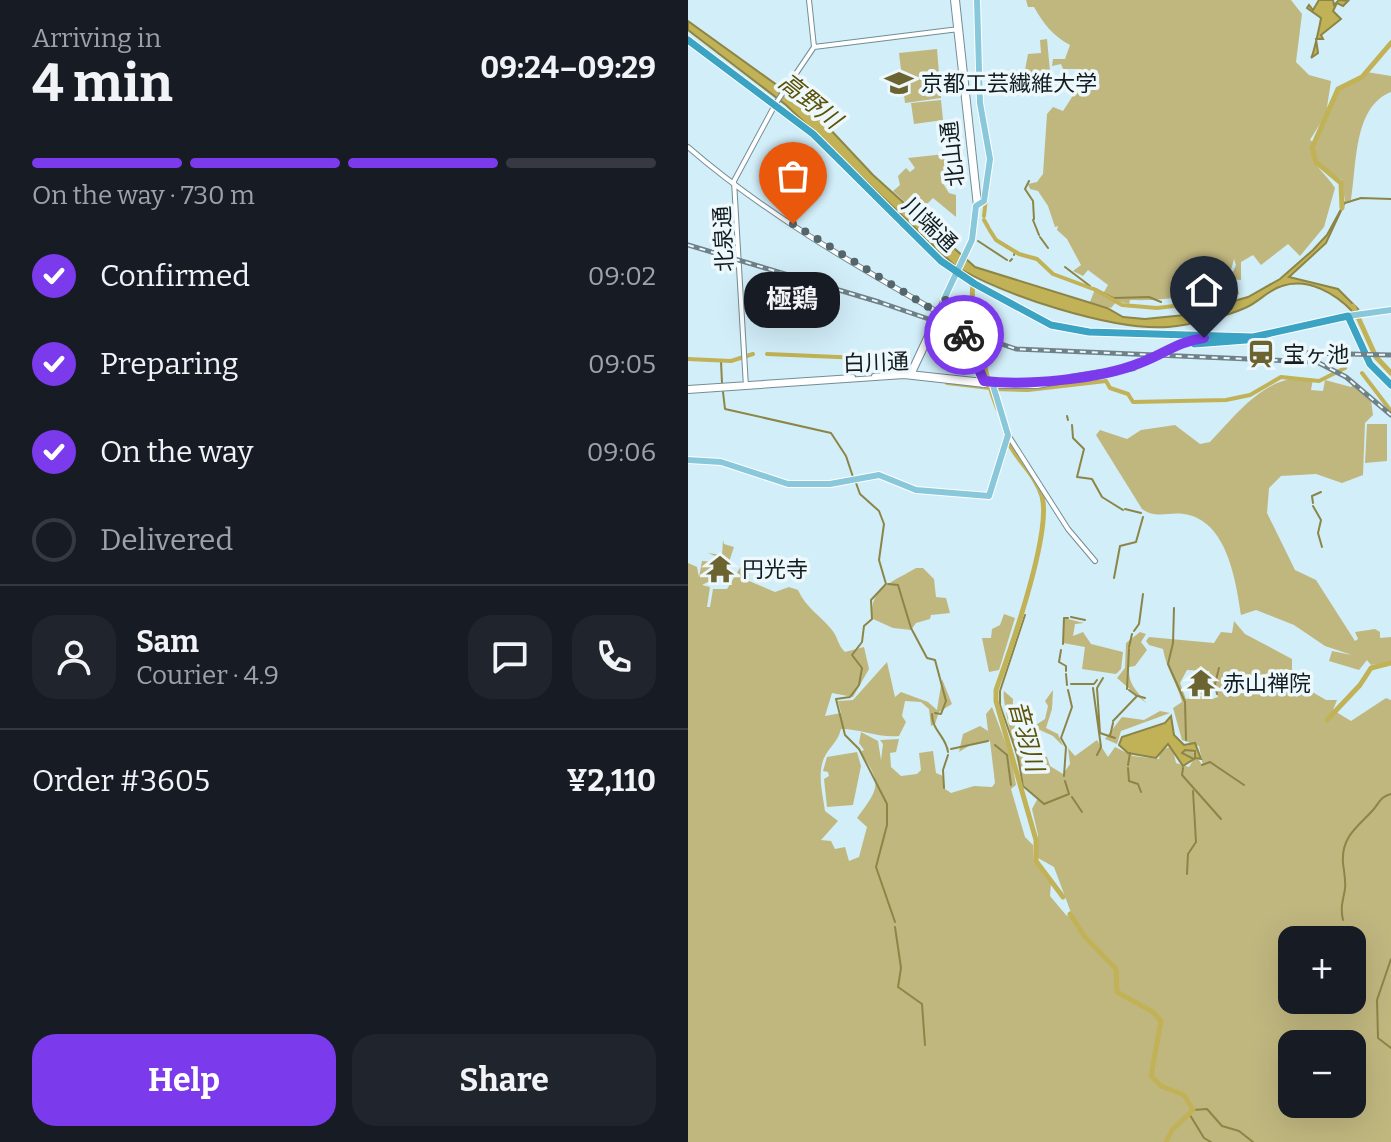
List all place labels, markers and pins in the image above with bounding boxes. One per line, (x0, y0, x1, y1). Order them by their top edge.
school or university icon: 京都工芸繊維大学 (884, 68, 914, 98)
place label: 京都工芸繊維大学 (921, 70, 1097, 97)
pin (759, 142, 827, 224)
pin (1170, 256, 1238, 338)
callout: 極鶏 (745, 272, 841, 328)
station icon: 宝ヶ池 (1246, 339, 1276, 369)
place label: 宝ヶ池 (1283, 341, 1349, 368)
temple icon: 円光寺 (705, 554, 735, 584)
place label: 円光寺 (742, 556, 808, 583)
temple icon: 赤山禅院 (1186, 668, 1216, 698)
place label: 赤山禅院 (1223, 670, 1311, 697)

